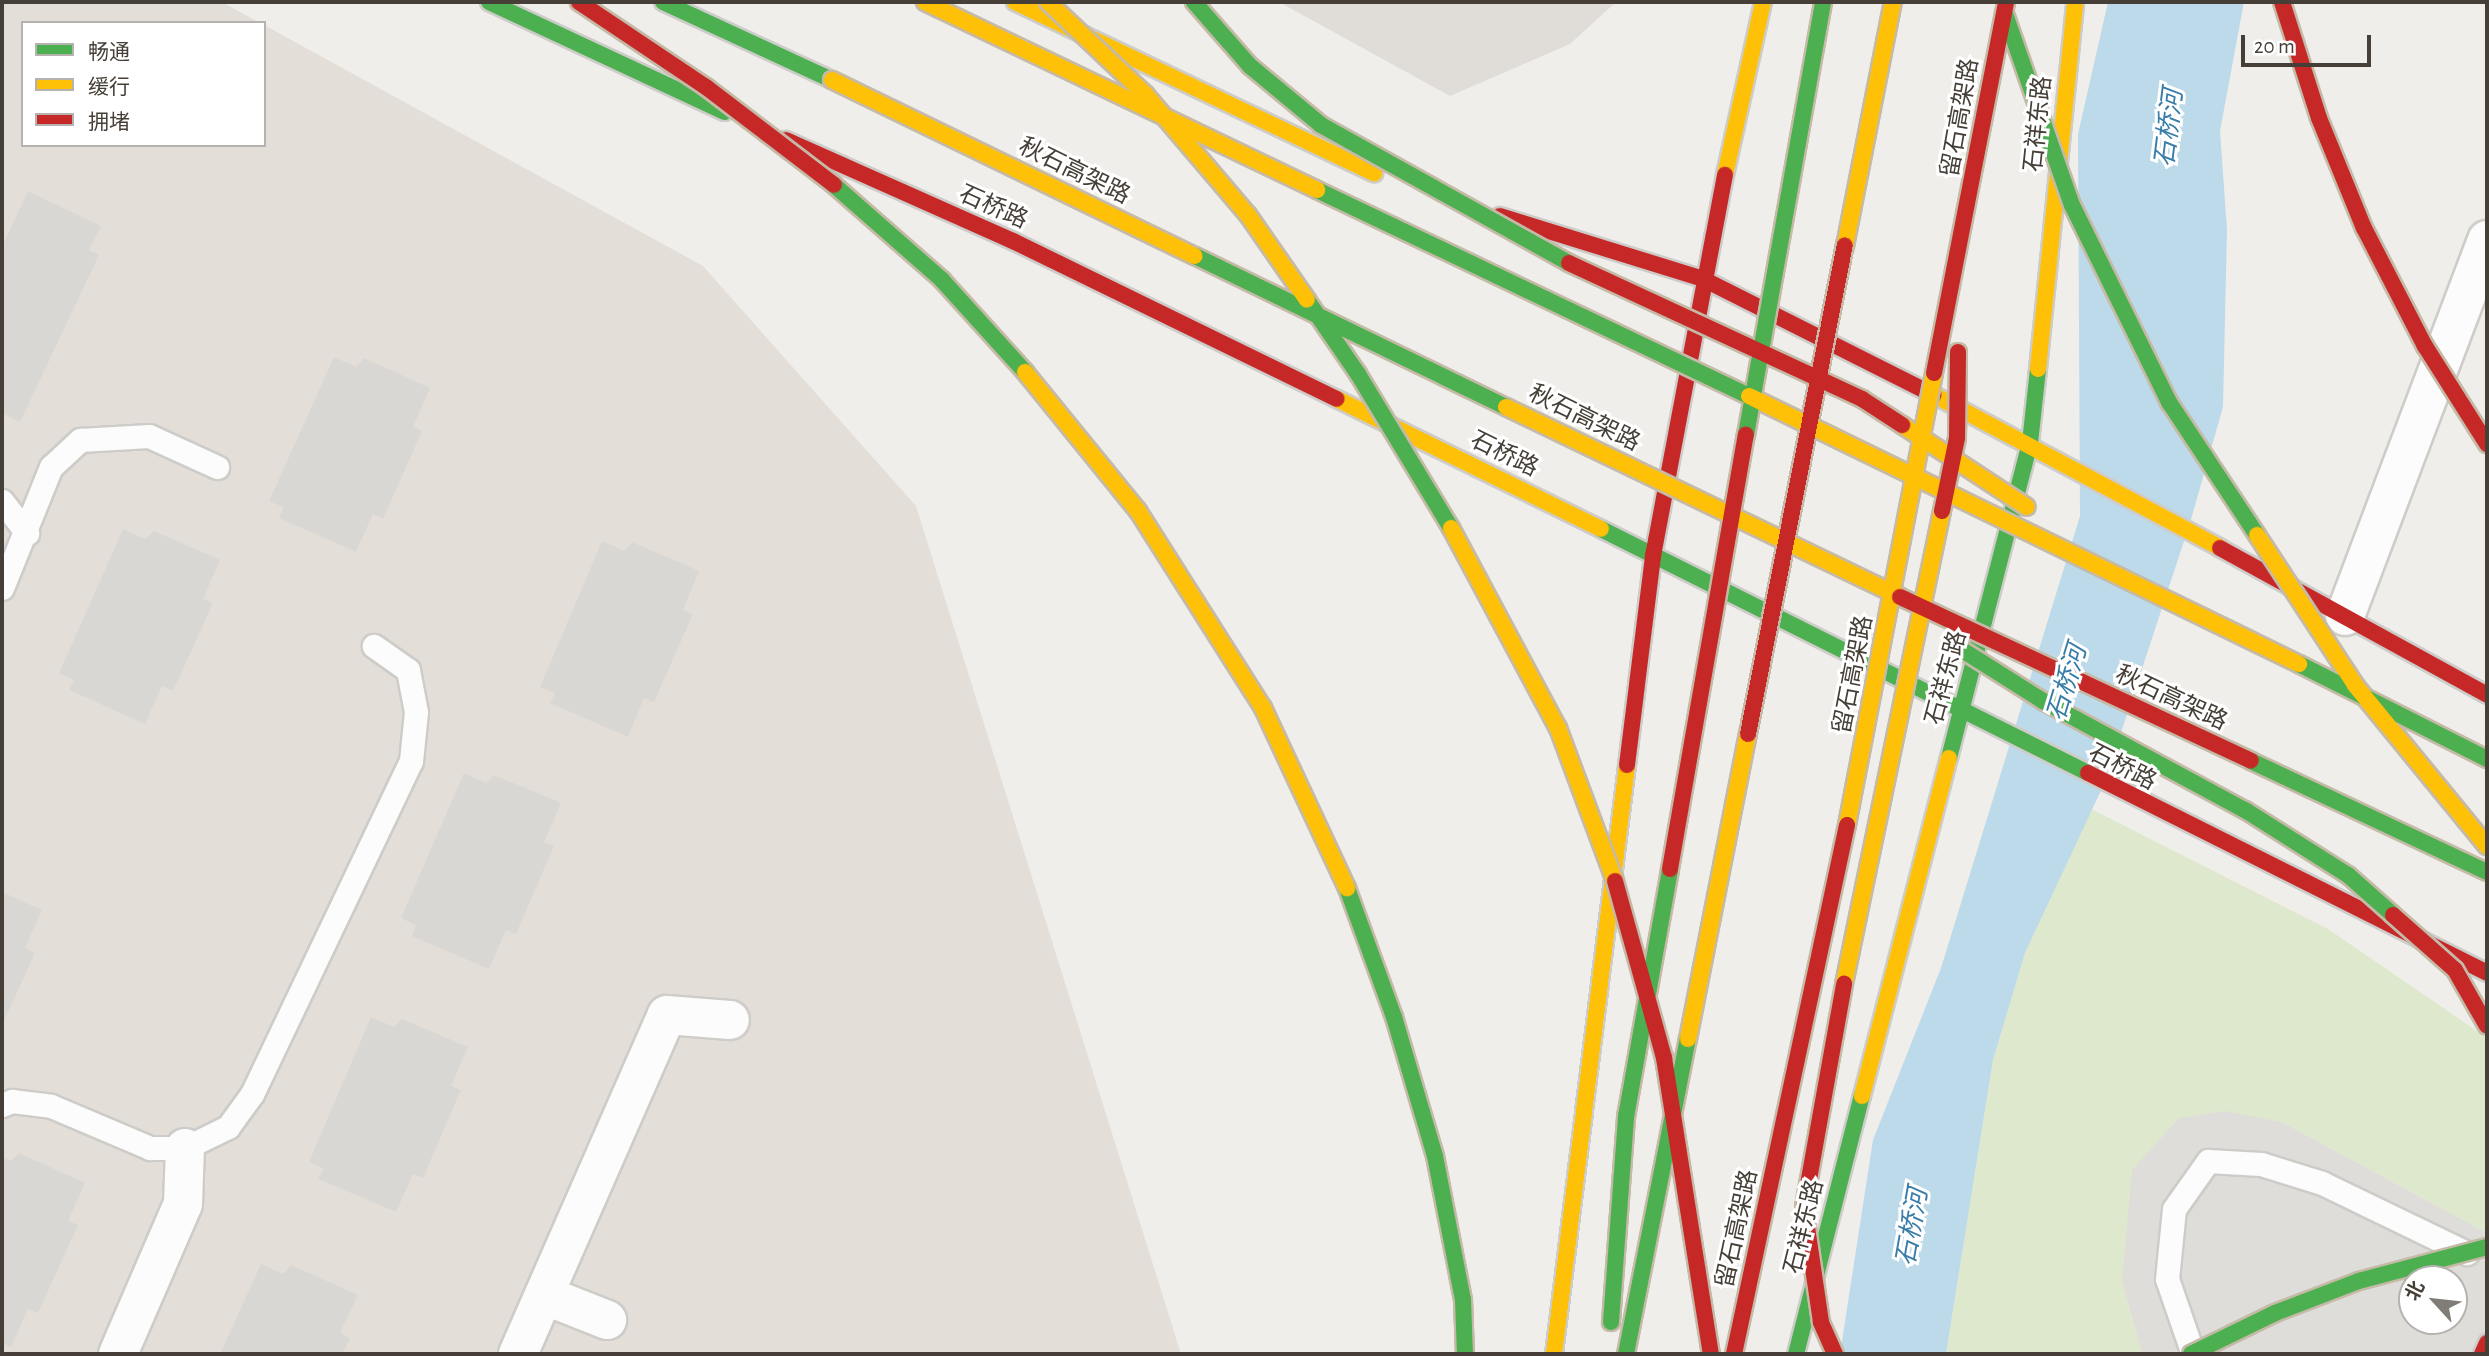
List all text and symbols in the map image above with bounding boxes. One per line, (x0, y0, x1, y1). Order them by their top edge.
legend (21, 21, 266, 147)
scale bar (2244, 21, 2374, 65)
text: 20 m (2254, 36, 2295, 57)
text: 畅通 (88, 42, 130, 63)
street label: 留石高架路 (1936, 56, 1986, 180)
street label: 石祥东路 (2020, 75, 2058, 173)
text: 缓行 (88, 77, 130, 98)
water label: 石桥河 (2150, 87, 2190, 169)
text: 拥堵 (88, 112, 130, 133)
street label: 秋石高架路 (1014, 133, 1134, 211)
street label: 石桥路 (954, 180, 1032, 236)
street label: 秋石高架路 (1524, 380, 1644, 458)
street label: 石桥路 (1465, 426, 1543, 484)
street label: 留石高架路 (1828, 613, 1880, 737)
street label: 石祥东路 (1921, 628, 1973, 728)
water label: 石桥河 (2042, 641, 2094, 725)
street label: 秋石高架路 (2111, 661, 2231, 737)
street label: 石桥路 (2083, 739, 2161, 797)
street label: 留石高架路 (1711, 1167, 1765, 1291)
street label: 石祥东路 (1779, 1177, 1831, 1277)
water label: 石桥河 (1891, 1186, 1935, 1268)
north arrow (2398, 1265, 2468, 1335)
text: 北 (2403, 1278, 2428, 1304)

